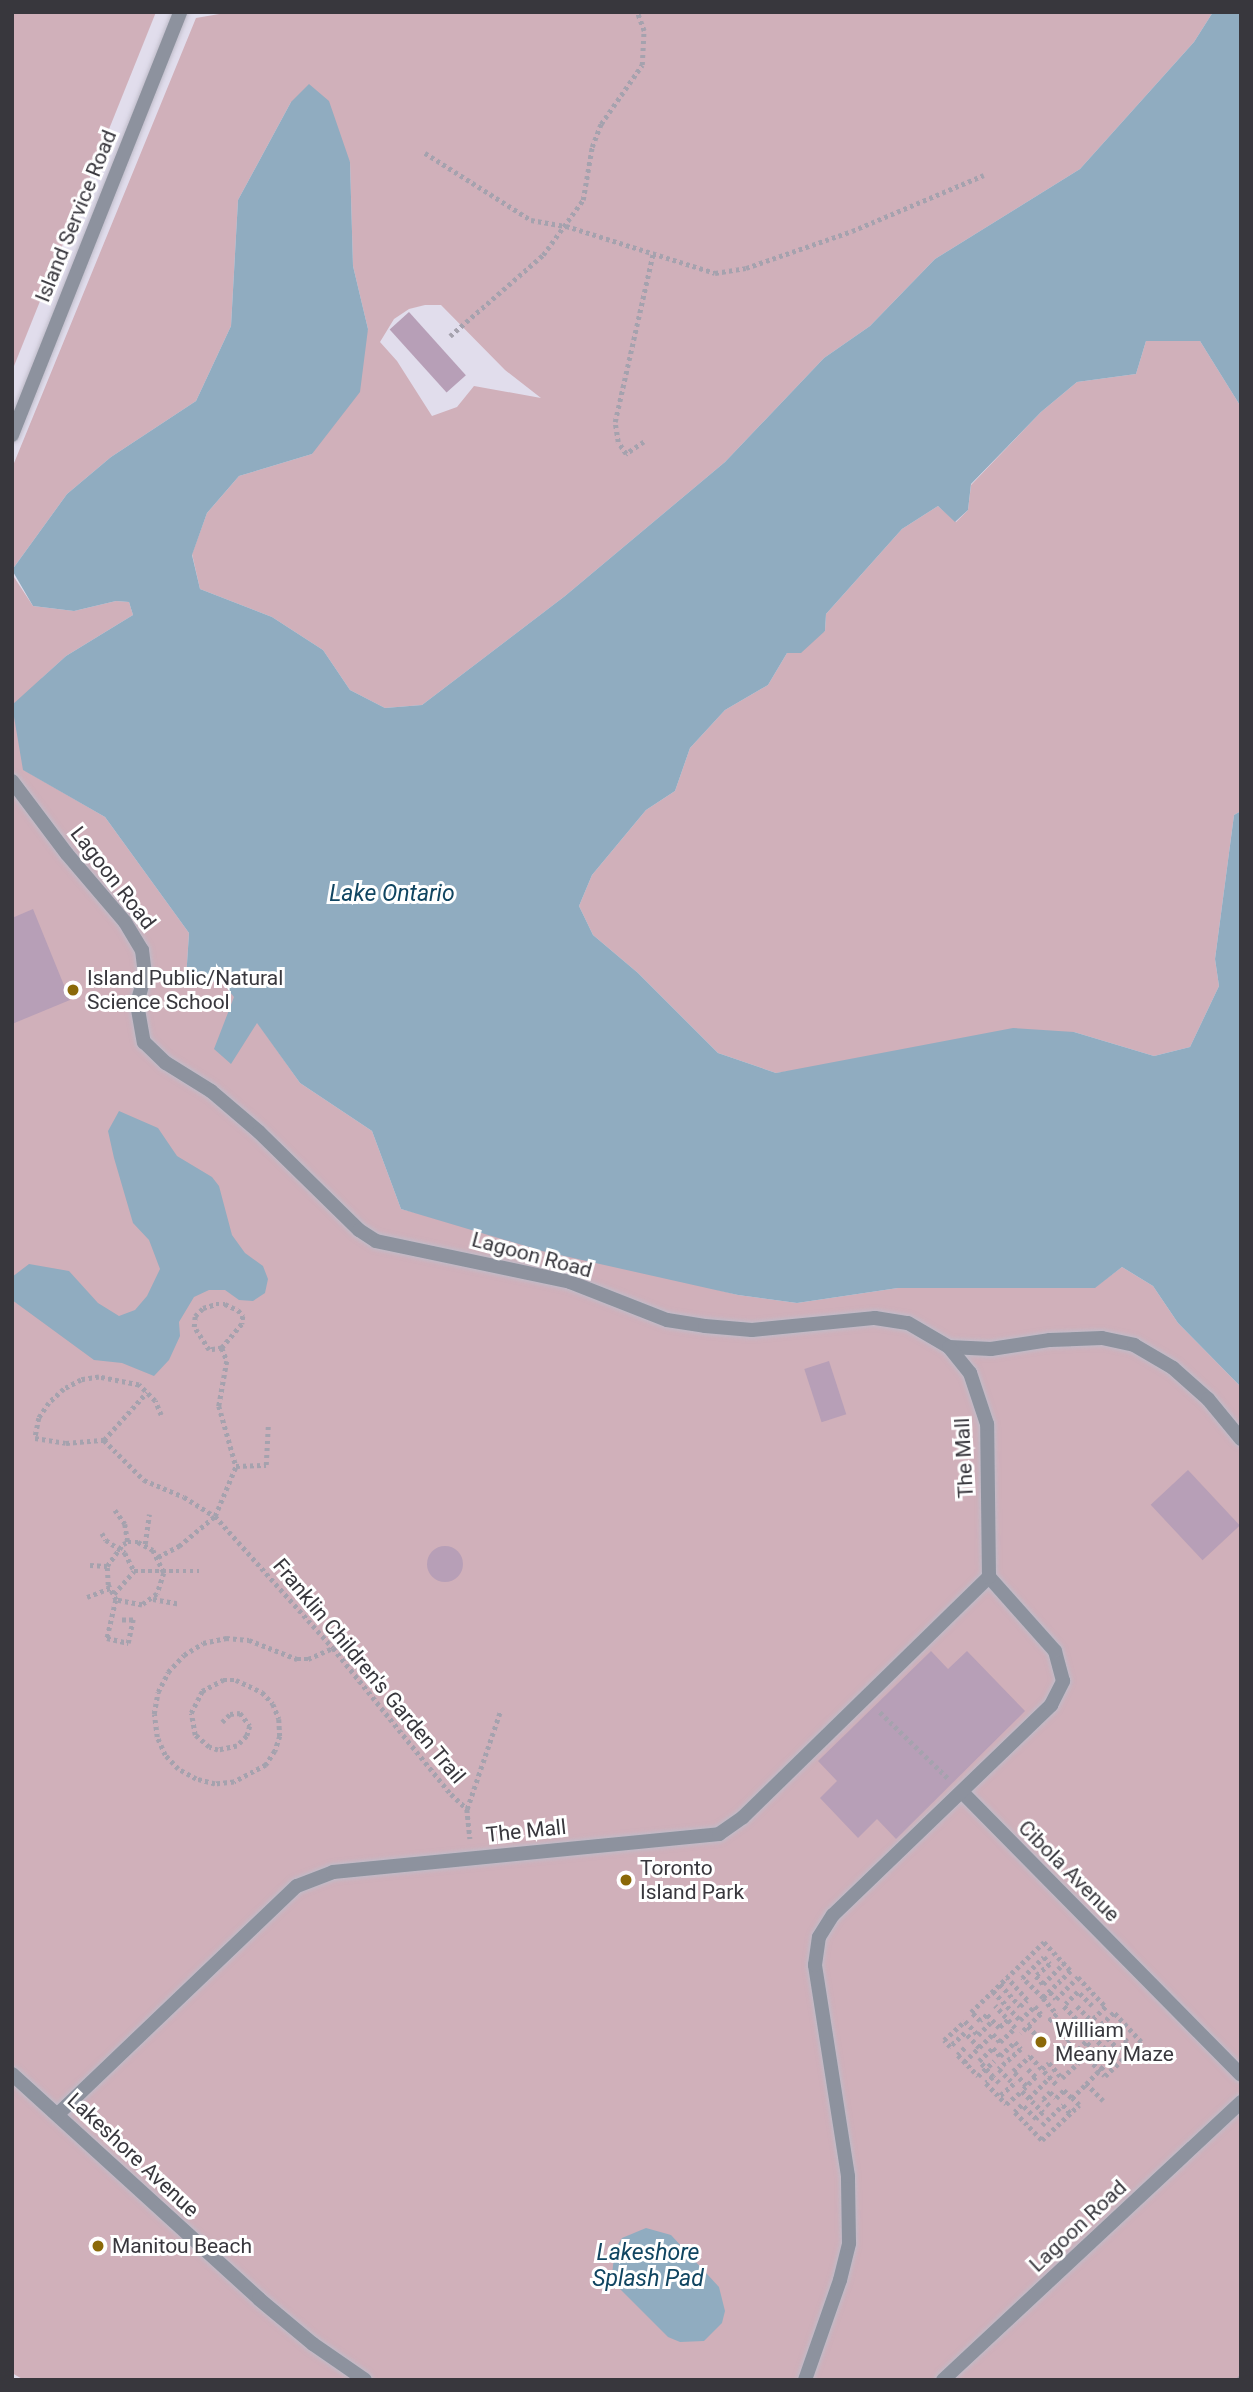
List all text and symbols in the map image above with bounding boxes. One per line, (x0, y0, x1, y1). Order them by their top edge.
street label: Island Service Road (30, 126, 122, 306)
street label: Lagoon Road (65, 822, 161, 934)
water label: Lake Ontario (329, 880, 455, 908)
place label: Island Public/Natural Science School (87, 965, 283, 1015)
marker: Island Public/Natural Science School (65, 982, 81, 998)
street label: Lagoon Road (469, 1227, 595, 1283)
street label: The Mall (949, 1417, 979, 1499)
street label: Franklin Children's Garden Trail (267, 1553, 471, 1789)
street label: The Mall (485, 1814, 567, 1848)
street label: Cibola Avenue (1013, 1815, 1125, 1927)
place label: Toronto Island Park (640, 1855, 744, 1905)
marker: Toronto Island Park (618, 1872, 634, 1888)
place label: William Meany Maze (1055, 2017, 1174, 2067)
marker: William Meany Maze (1033, 2034, 1049, 2050)
street label: Lakeshore Avenue (62, 2088, 204, 2222)
street label: Lagoon Road (1024, 2175, 1132, 2277)
place label: Manitou Beach (112, 2233, 252, 2259)
marker: Manitou Beach (90, 2238, 106, 2254)
water label: Lakeshore Splash Pad (592, 2239, 704, 2293)

